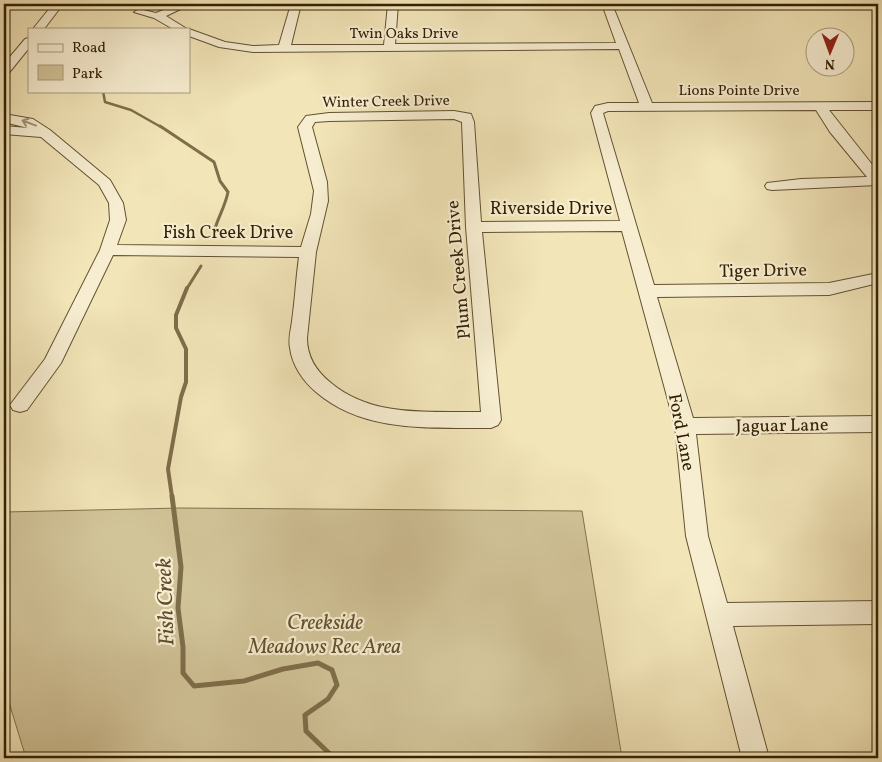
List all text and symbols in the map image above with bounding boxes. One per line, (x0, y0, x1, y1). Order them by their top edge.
street label: Twin Oaks Drive (350, 24, 458, 45)
legend (28, 28, 190, 92)
north arrow (804, 28, 854, 78)
text: Road (72, 38, 106, 59)
text: N (825, 54, 835, 73)
text: Park (72, 64, 103, 85)
street label: Lions Pointe Drive (679, 81, 800, 102)
street label: Winter Creek Drive (322, 91, 450, 114)
one-way arrow (22, 118, 37, 127)
street label: Riverside Drive (490, 197, 612, 222)
street label: Plum Creek Drive (441, 199, 478, 340)
street label: Fish Creek Drive (163, 221, 293, 246)
street label: Tiger Drive (719, 258, 807, 285)
street label: Ford Lane (661, 391, 700, 473)
street label: Jaguar Lane (735, 413, 829, 440)
water label: Fish Creek (149, 558, 184, 646)
park label: Creekside Meadows Rec Area (248, 609, 401, 662)

